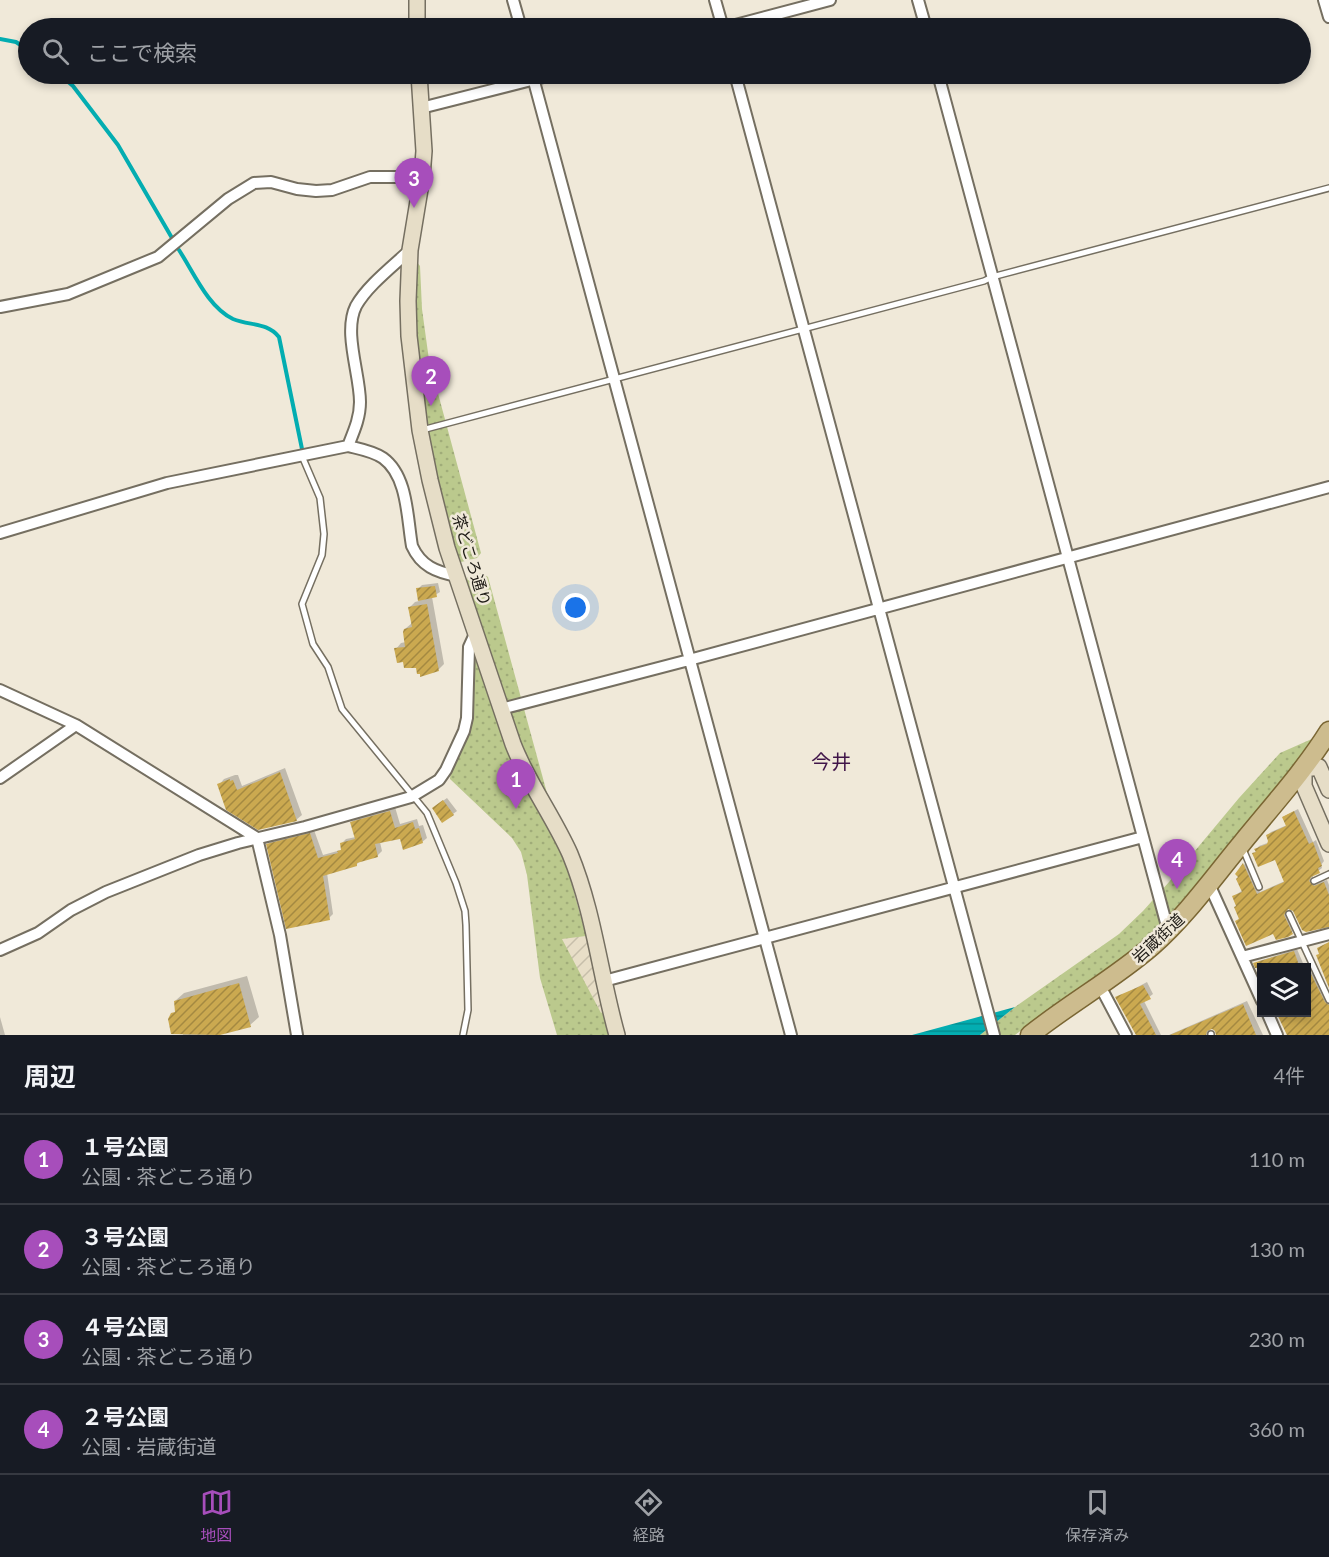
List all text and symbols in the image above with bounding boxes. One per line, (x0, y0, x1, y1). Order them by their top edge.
search box (18, 18, 1311, 84)
icon: search (39, 35, 72, 68)
text: ここで検索 (87, 39, 197, 66)
pin: 3 (394, 158, 434, 208)
pin: 2 (412, 356, 450, 406)
street label: 茶どころ通り (449, 511, 496, 608)
your location (561, 593, 590, 622)
district label: 今井 (811, 749, 851, 773)
pin: 1 (496, 760, 536, 809)
pin: 4 (1158, 840, 1196, 889)
street label: 岩蔵街道 (1128, 909, 1188, 966)
map controls (1257, 963, 1311, 1017)
button: layers (1257, 963, 1311, 1017)
text: 周辺 (24, 1060, 76, 1092)
text: 4件 (1273, 1063, 1305, 1087)
text: １号公園 (81, 1133, 169, 1160)
text: 1 (38, 1147, 49, 1171)
text: 110 m (1249, 1147, 1305, 1171)
text: 公園 · 茶どころ通り (81, 1164, 256, 1188)
text: ３号公園 (81, 1223, 169, 1250)
text: 2 (38, 1237, 49, 1261)
text: 130 m (1249, 1237, 1305, 1261)
text: 公園 · 茶どころ通り (81, 1254, 256, 1278)
text: ４号公園 (81, 1313, 169, 1340)
text: 3 (38, 1327, 49, 1351)
text: 230 m (1249, 1327, 1305, 1351)
text: 公園 · 茶どころ通り (81, 1344, 256, 1368)
text: ２号公園 (81, 1403, 169, 1430)
text: 4 (38, 1417, 49, 1441)
text: 360 m (1249, 1417, 1305, 1441)
text: 公園 · 岩蔵街道 (81, 1434, 216, 1458)
tab: 地図 (200, 1486, 233, 1546)
tab: 経路 (632, 1486, 665, 1546)
tab: 保存済み (1065, 1486, 1129, 1546)

